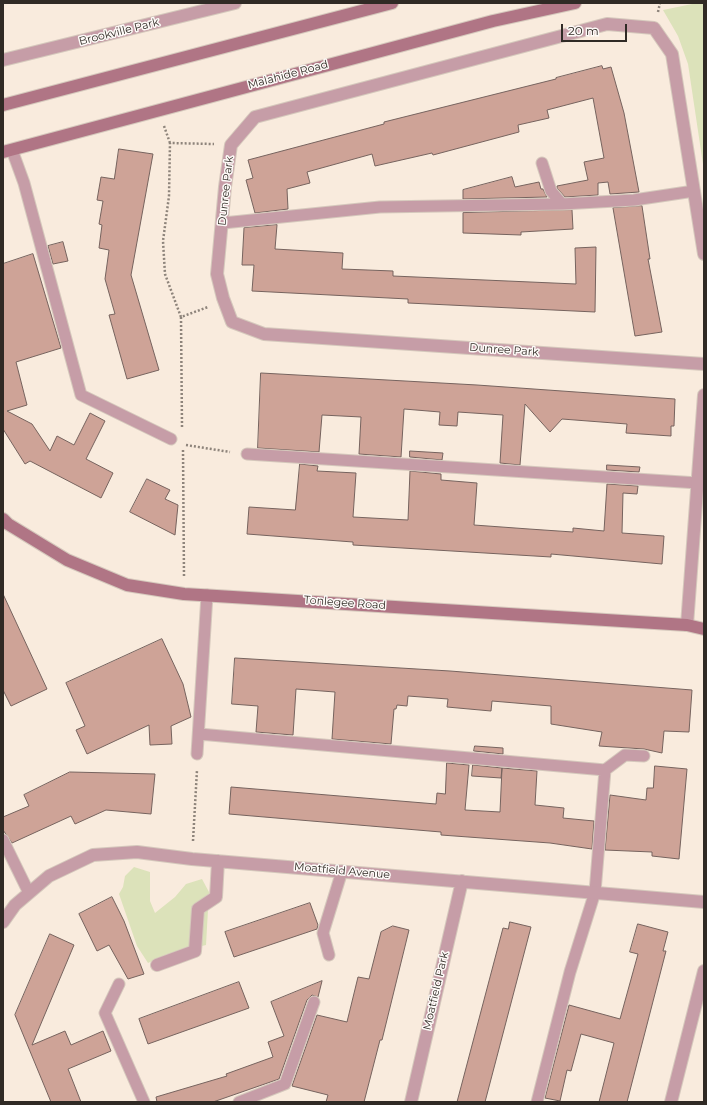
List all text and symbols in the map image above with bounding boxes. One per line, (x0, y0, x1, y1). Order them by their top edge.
street label: Brookville Park (78, 16, 160, 48)
scale bar (563, 16, 629, 42)
text: 20 m (568, 23, 599, 38)
street label: Malahide Road (246, 58, 330, 92)
street label: Dunree Park (216, 156, 236, 226)
street label: Dunree Park (469, 341, 539, 359)
street label: Tonlegee Road (304, 594, 386, 612)
street label: Moatfield Avenue (293, 860, 391, 882)
street label: Moatfield Park (421, 951, 451, 1031)

